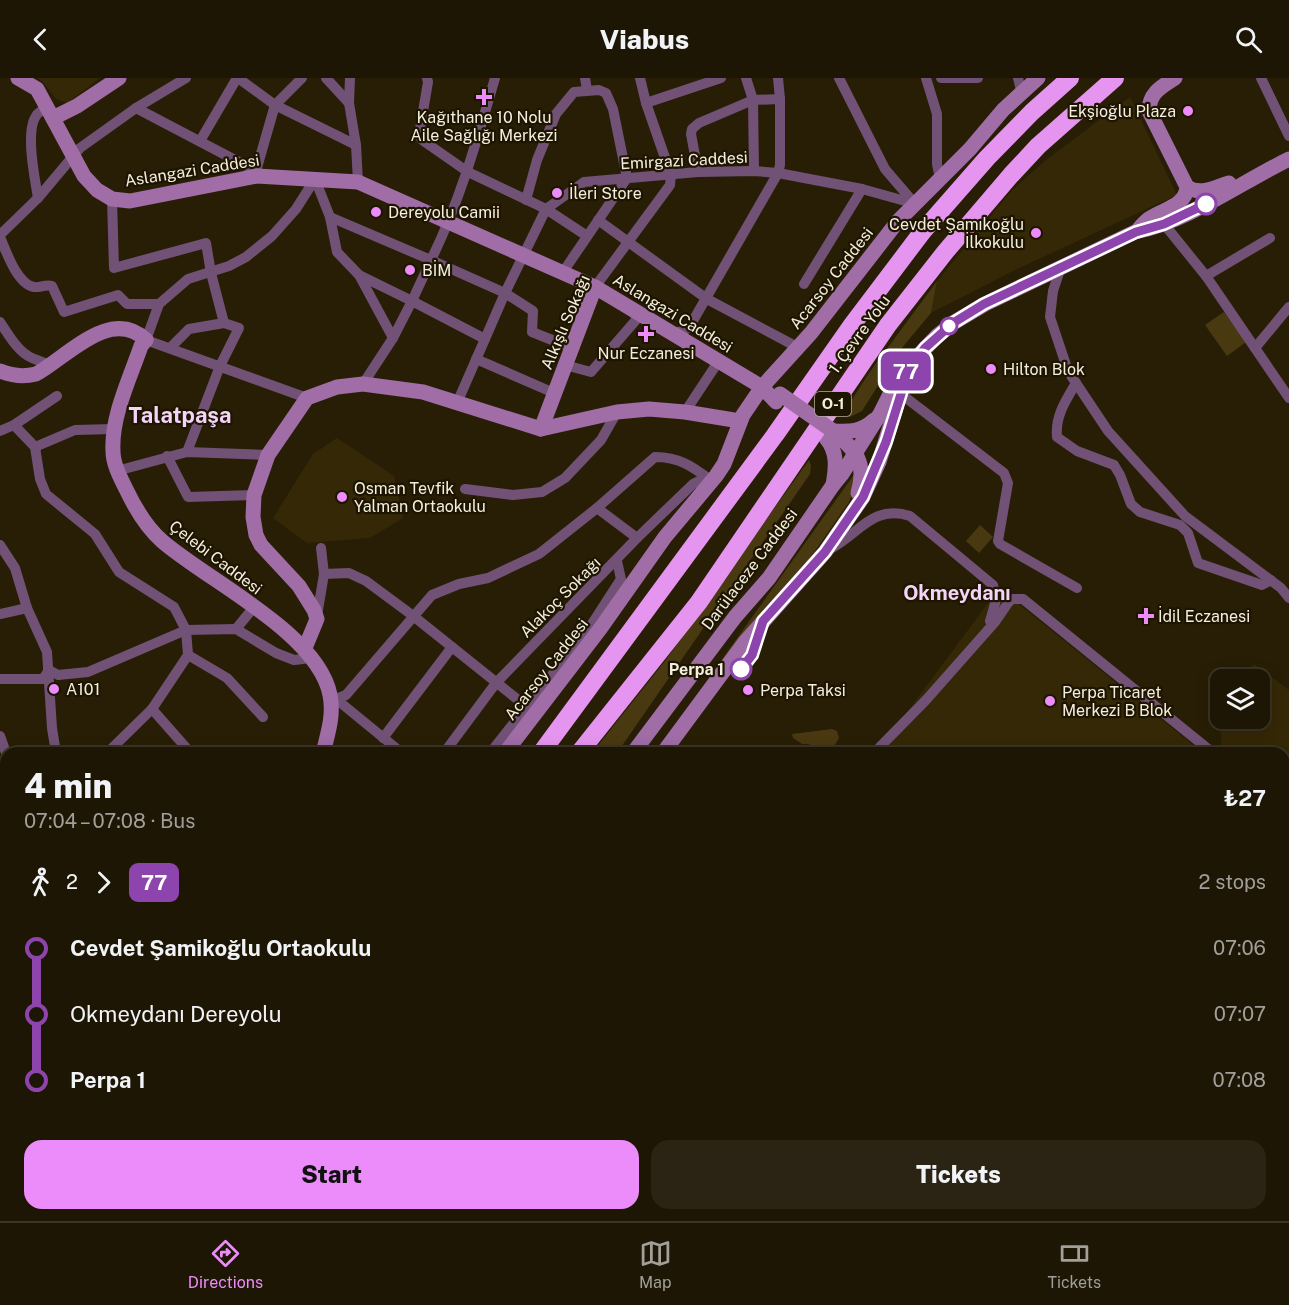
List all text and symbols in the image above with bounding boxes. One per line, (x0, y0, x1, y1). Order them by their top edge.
icon: back (24, 23, 57, 56)
text: Viabus (600, 23, 689, 55)
icon: search (1232, 23, 1265, 56)
marker: Kağıthane 10 Nolu Aile Sağlığı Merkezi (475, 88, 493, 106)
place label: Ekşioğlu Plaza (1068, 102, 1176, 121)
marker: Ekşioğlu Plaza (1181, 104, 1195, 118)
place label: Kağıthane 10 Nolu Aile Sağlığı Merkezi (410, 108, 558, 145)
street label: Emirgazi Caddesi (620, 148, 748, 173)
street label: Aslangazi Caddesi (123, 150, 261, 191)
place label: İleri Store (569, 183, 642, 203)
marker: İleri Store (550, 186, 564, 200)
unlabelled marker (1195, 193, 1217, 215)
place label: Dereyolu Camii (388, 203, 500, 222)
marker: Dereyolu Camii (369, 205, 383, 219)
place label: Cevdet Şamıkoğlu İlkokulu (889, 215, 1024, 252)
street label: Acarsoy Caddesi (786, 224, 877, 333)
marker: Cevdet Şamıkoğlu İlkokulu (1029, 226, 1043, 240)
place label: BİM (422, 260, 452, 280)
marker: BİM (403, 263, 417, 277)
street label: Aslangazi Caddesi (610, 270, 736, 357)
street label: Alkışlı Sokağı (537, 272, 594, 372)
street label: 1. Çevre Yolu (825, 291, 894, 377)
unlabelled marker (940, 317, 958, 335)
marker: Nur Eczanesi (639, 327, 653, 341)
place label: Nur Eczanesi (598, 344, 694, 363)
line badge: 77 (879, 352, 933, 390)
text: 77 (893, 359, 919, 384)
place label: Hilton Blok (1003, 360, 1085, 379)
marker: Hilton Blok (984, 362, 998, 376)
road number: O-1 (815, 392, 851, 416)
district label: Talatpaşa (129, 402, 231, 428)
place label: Osman Tevfik Yalman Ortaokulu (354, 479, 486, 516)
marker: Osman Tevfik Yalman Ortaokulu (335, 490, 349, 504)
street label: Darülaceze Caddesi (698, 505, 801, 634)
street label: Çelebi Caddesi (166, 516, 266, 598)
street label: Alakoç Sokağı (516, 553, 605, 642)
district label: Okmeydanı (903, 581, 1011, 605)
place label: İdil Eczanesi (1158, 606, 1250, 626)
marker: İdil Eczanesi (1139, 609, 1153, 623)
street label: Acarsoy Caddesi (501, 615, 592, 724)
marker: Perpa 1 (730, 658, 752, 680)
place label: Perpa 1 (669, 660, 724, 679)
map controls (1210, 669, 1270, 729)
button: layers (1210, 669, 1270, 729)
place label: A101 (66, 680, 100, 699)
place label: Perpa Taksi (760, 681, 846, 700)
marker: A101 (47, 682, 61, 696)
marker: Perpa Taksi (741, 683, 755, 697)
place label: Perpa Ticaret Merkezi B Blok (1062, 683, 1172, 720)
marker: Perpa Ticaret Merkezi B Blok (1043, 694, 1057, 708)
text: 4 min (24, 767, 112, 805)
text: ₺27 (1224, 785, 1266, 811)
text: 07:04 – 07:08 · Bus (24, 809, 195, 833)
icon: walk (24, 866, 57, 899)
icon: forward (87, 866, 120, 899)
text: 2 (66, 870, 78, 894)
text: 77 (141, 870, 167, 895)
text: 2 stops (1199, 870, 1266, 894)
text: Cevdet Şamikoğlu Ortaokulu (70, 935, 371, 961)
text: 07:06 (1213, 936, 1266, 960)
text: Okmeydanı Dereyolu (70, 1001, 281, 1027)
text: 07:07 (1214, 1002, 1266, 1026)
text: Perpa 1 (70, 1067, 146, 1093)
text: 07:08 (1213, 1068, 1266, 1092)
button: Start (24, 1140, 639, 1209)
button: Tickets (651, 1140, 1266, 1209)
tab: Directions (188, 1237, 263, 1292)
tab: Map (639, 1237, 672, 1292)
tab: Tickets (1047, 1237, 1101, 1292)

